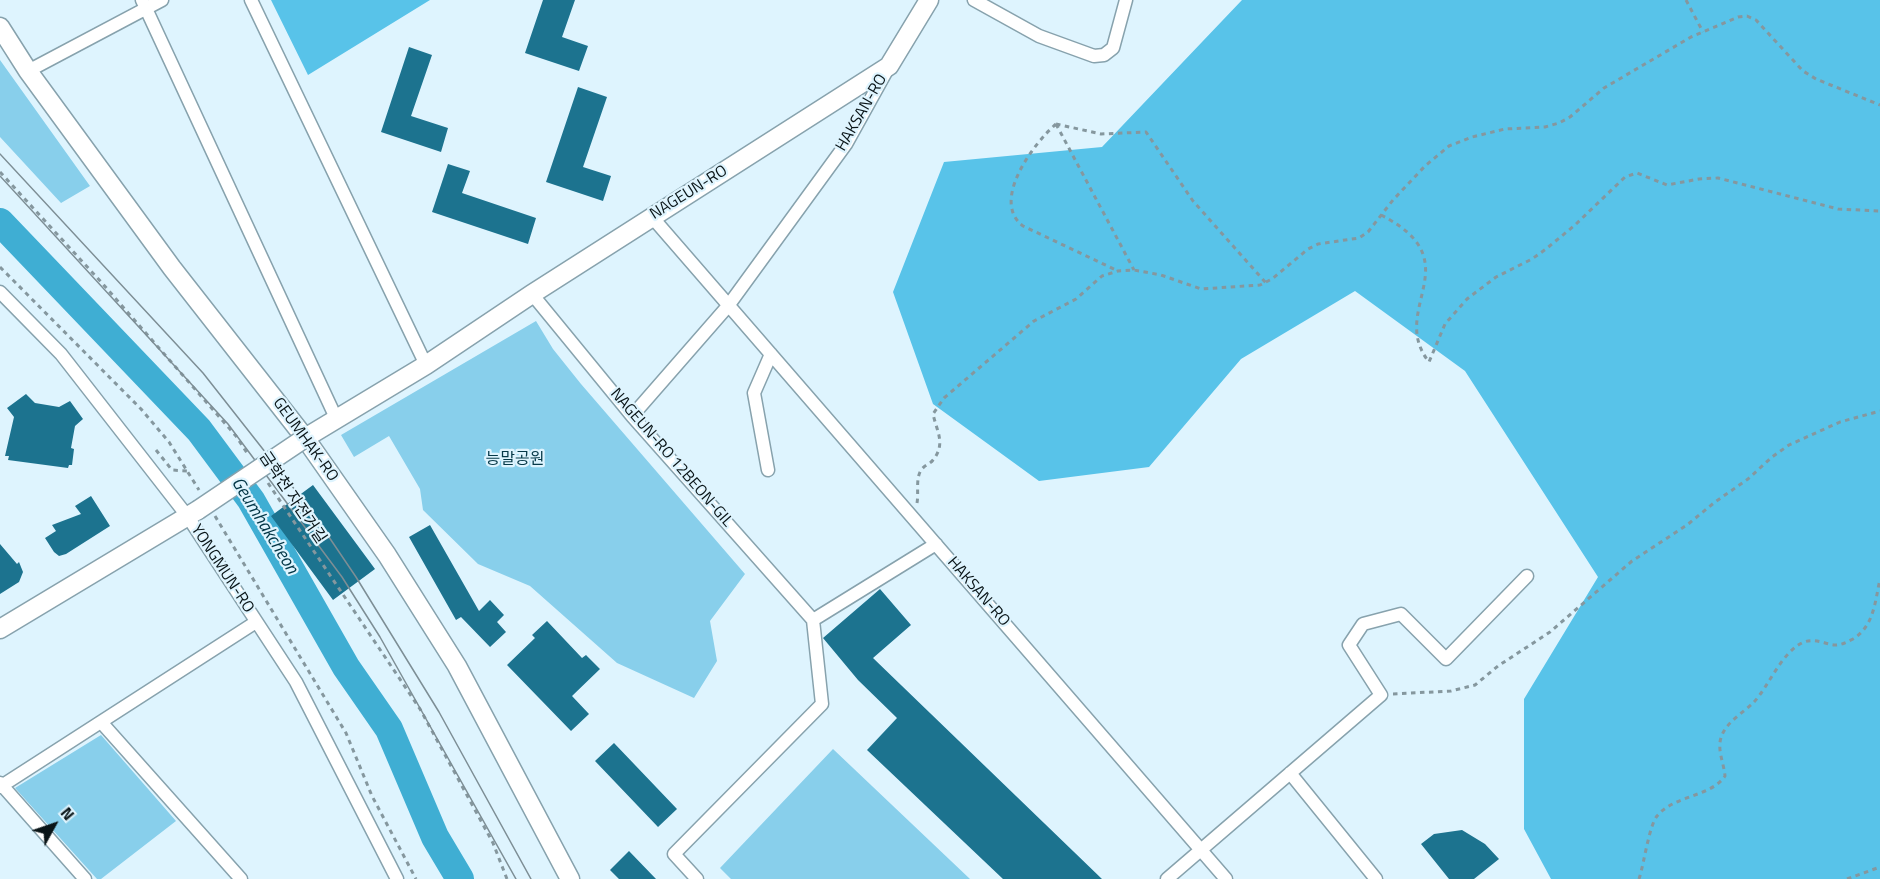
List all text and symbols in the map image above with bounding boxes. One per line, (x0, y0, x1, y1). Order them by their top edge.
street label: HAKSAN-RO (832, 71, 892, 155)
street label: NAGEUN-RO (647, 162, 731, 224)
street label: NAGEUN-RO 12BEON-GIL (606, 385, 736, 531)
street label: GEUMHAK-RO (268, 394, 342, 486)
street label: 금학천 자전거길 (254, 448, 330, 548)
park label: 능말공원 (486, 450, 544, 470)
water label: Geumhakcheon (226, 474, 302, 578)
street label: YONGMUN-RO (186, 521, 258, 617)
street label: HAKSAN-RO (943, 553, 1013, 631)
north arrow (24, 795, 84, 855)
text: N (55, 801, 81, 825)

